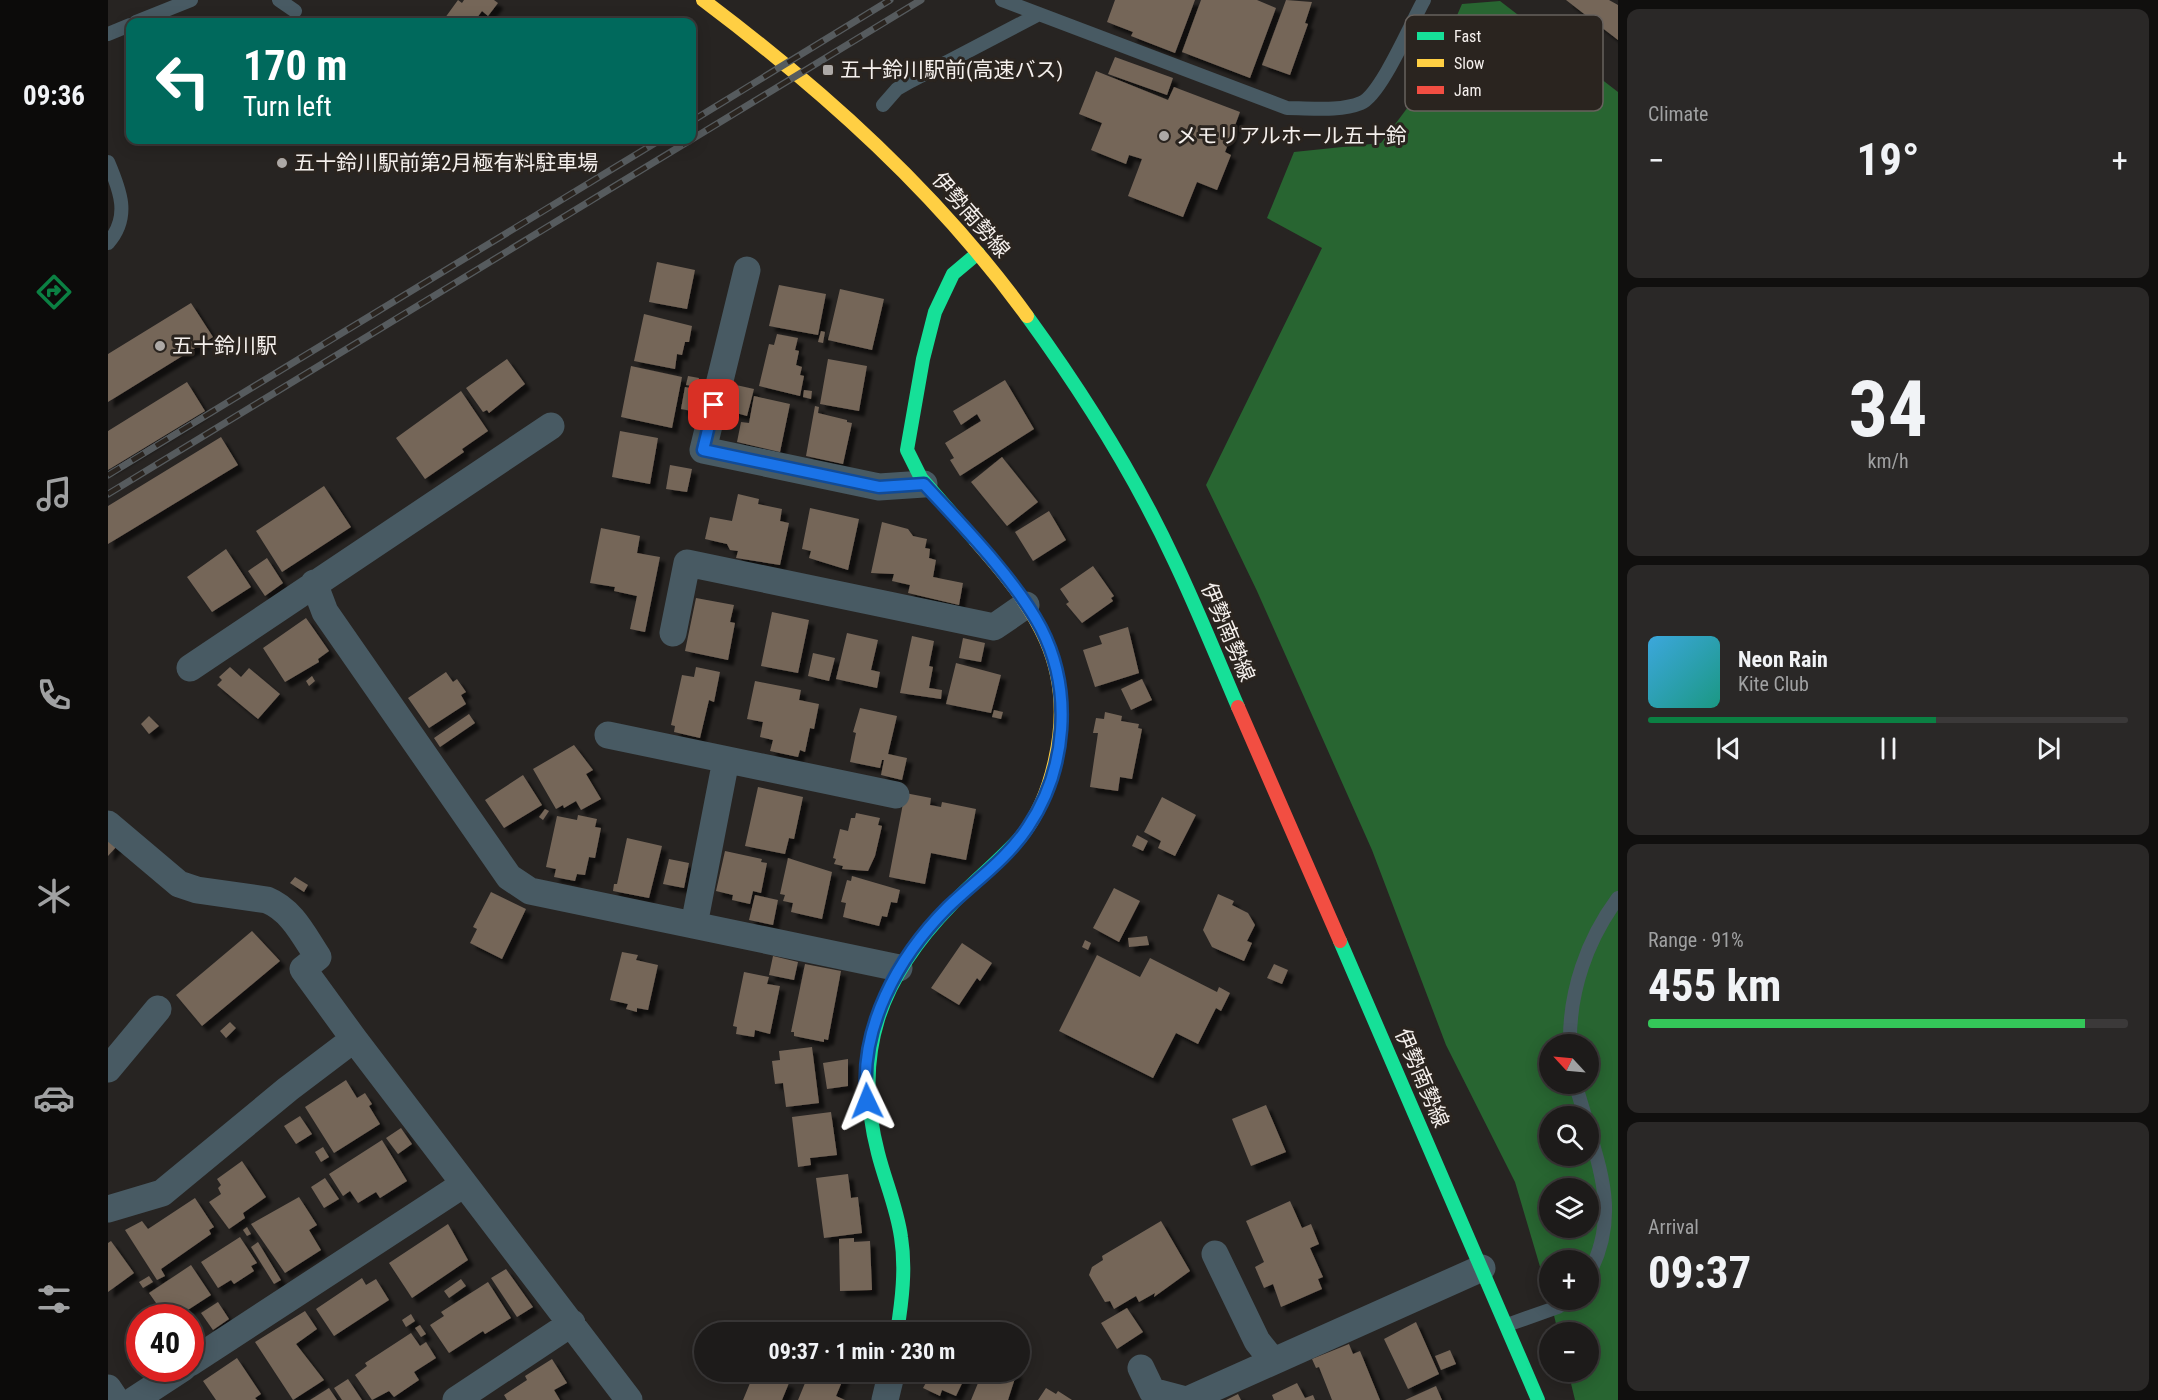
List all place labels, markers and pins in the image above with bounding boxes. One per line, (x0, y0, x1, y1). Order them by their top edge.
place label: 五十鈴川駅前(高速バス) (840, 58, 1063, 82)
marker: 五十鈴川駅前(高速バス) (821, 63, 835, 77)
place label: メモリアルホール五十鈴 (1176, 124, 1407, 148)
marker: メモリアルホール五十鈴 (1157, 129, 1171, 143)
place label: 五十鈴川駅前第2月極有料駐車場 (294, 151, 598, 175)
marker: 五十鈴川駅前第2月極有料駐車場 (275, 156, 289, 170)
place label: 五十鈴川駅 (172, 334, 277, 358)
marker: 五十鈴川駅 (153, 339, 167, 353)
pin (688, 379, 739, 430)

